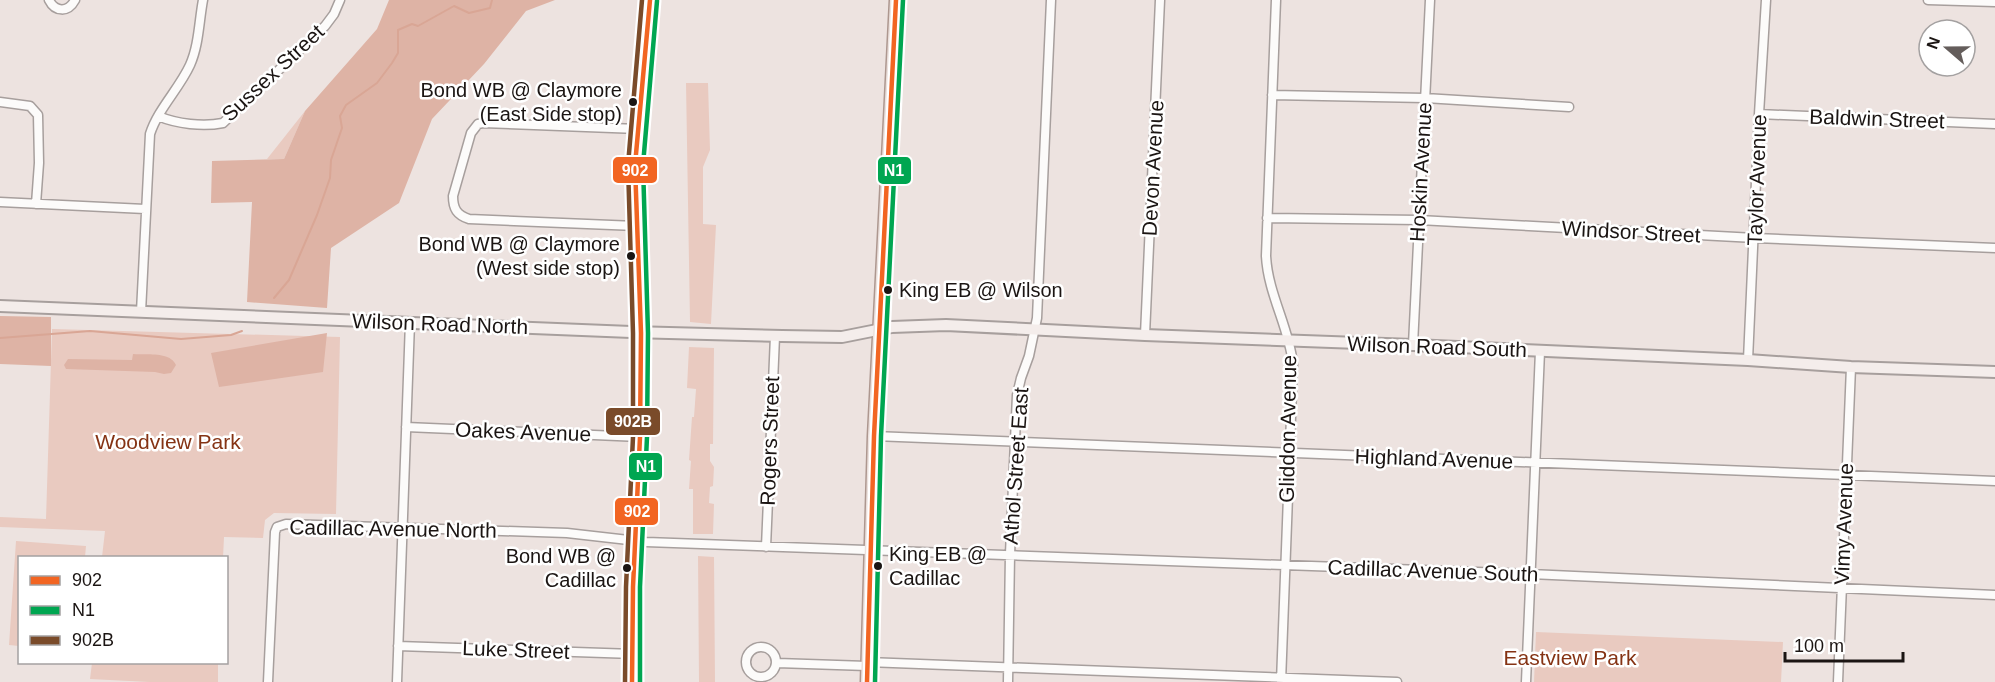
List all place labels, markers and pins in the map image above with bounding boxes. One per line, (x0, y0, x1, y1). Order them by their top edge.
place label: Bond WB @ Claymore (East Side stop) (421, 79, 622, 125)
marker: Bond WB @ Claymore (East Side stop) (627, 96, 639, 108)
place label: Bond WB @ Claymore (West side stop) (419, 233, 620, 279)
marker: Bond WB @ Claymore (West side stop) (625, 250, 637, 262)
place label: King EB @ Wilson (899, 279, 1063, 301)
marker: King EB @ Wilson (882, 284, 894, 296)
place label: King EB @ Cadillac (889, 543, 987, 589)
place label: Bond WB @ Cadillac (506, 545, 616, 591)
marker: King EB @ Cadillac (872, 560, 884, 572)
marker: Bond WB @ Cadillac (621, 562, 633, 574)

